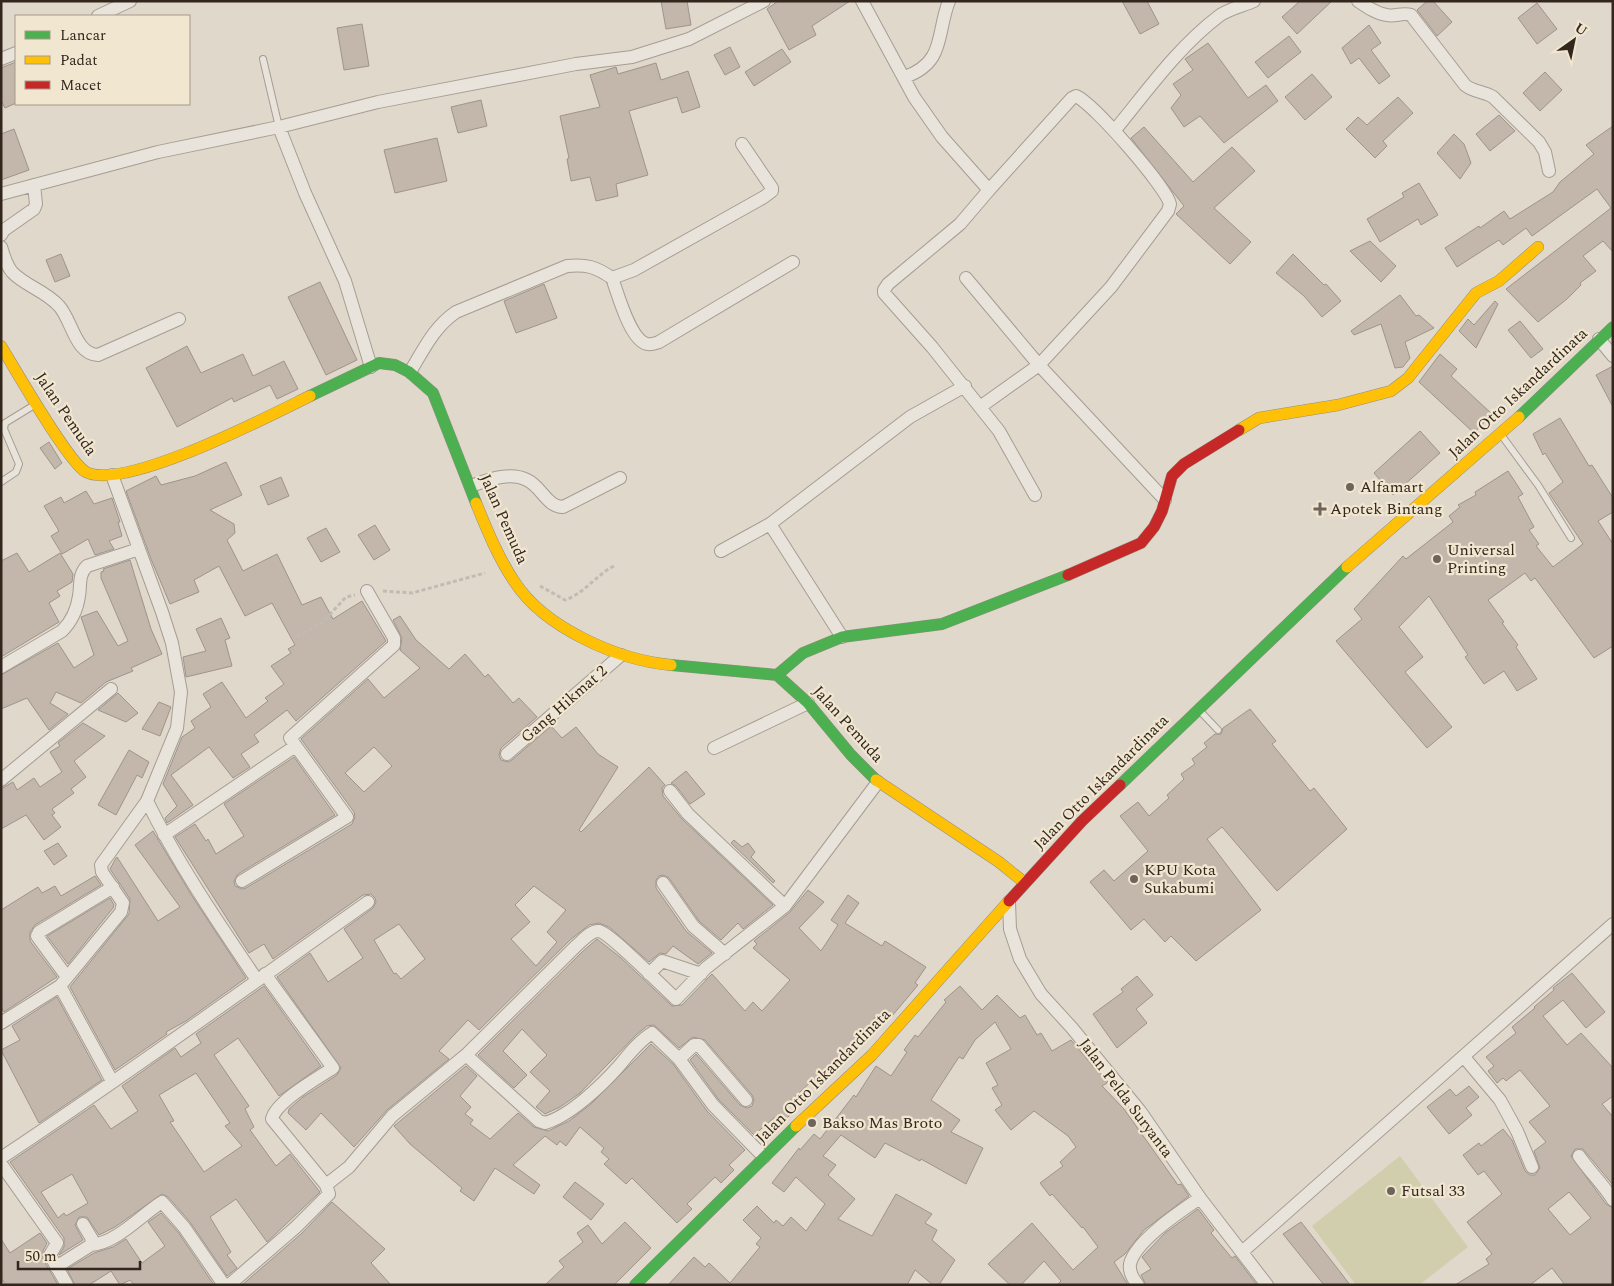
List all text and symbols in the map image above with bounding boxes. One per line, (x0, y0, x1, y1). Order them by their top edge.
legend (15, 15, 190, 105)
north arrow (1549, 15, 1599, 65)
text: U (1570, 18, 1592, 42)
text: Lancar (60, 24, 106, 47)
text: Padat (60, 49, 98, 72)
text: Macet (60, 74, 101, 97)
street label: Jalan Otto Iskandardinata (1443, 322, 1593, 464)
street label: Jalan Pemuda (29, 367, 103, 461)
street label: Jalan Pemuda (473, 470, 535, 568)
place label: Alfamart (1360, 475, 1424, 499)
marker: Alfamart (1344, 481, 1356, 493)
place label: Apotek Bintang (1330, 497, 1442, 521)
marker: Apotek Bintang (1314, 503, 1326, 515)
place label: Universal Printing (1447, 538, 1515, 580)
marker: Universal Printing (1431, 553, 1443, 565)
street label: Gang Hikmat 2 (515, 659, 613, 749)
street label: Jalan Pemuda (807, 680, 889, 768)
street label: Jalan Otto Iskandardinata (1028, 709, 1174, 855)
place label: KPU Kota Sukabumi (1144, 858, 1216, 900)
marker: KPU Kota Sukabumi (1128, 873, 1140, 885)
street label: Jalan Otto Iskandardinata (750, 1003, 896, 1149)
street label: Jalan Pelda Suryanta (1073, 1033, 1179, 1163)
place label: Bakso Mas Broto (822, 1111, 942, 1135)
marker: Bakso Mas Broto (806, 1117, 818, 1129)
place label: Futsal 33 (1401, 1179, 1465, 1203)
marker: Futsal 33 (1385, 1185, 1397, 1197)
scale bar (18, 1238, 140, 1270)
text: 50 m (25, 1245, 57, 1268)

